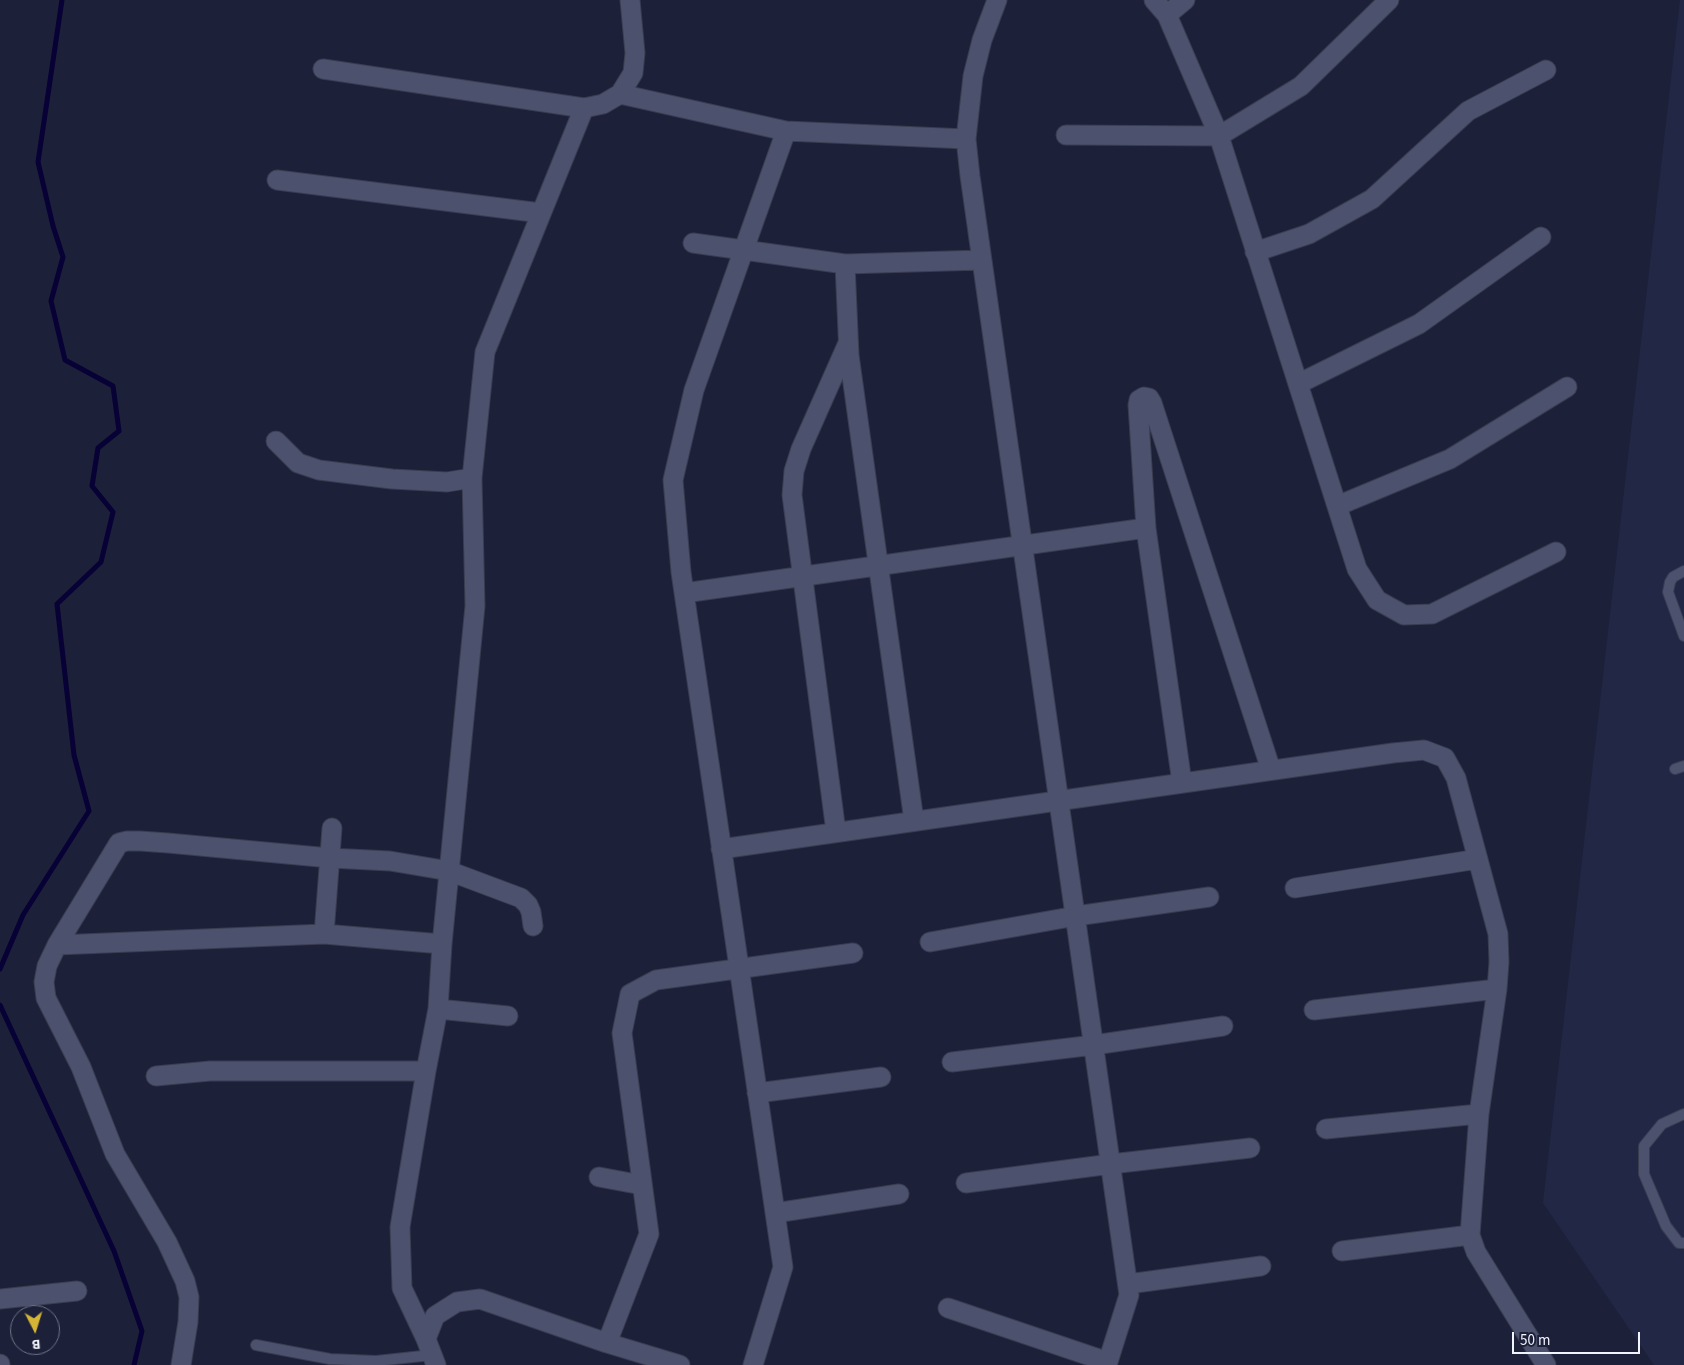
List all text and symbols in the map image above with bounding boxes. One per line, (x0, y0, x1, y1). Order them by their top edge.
north arrow (10, 1305, 60, 1355)
scale bar (1514, 1322, 1642, 1354)
text: 50 m (1520, 1330, 1550, 1351)
text: B (31, 1334, 41, 1354)

